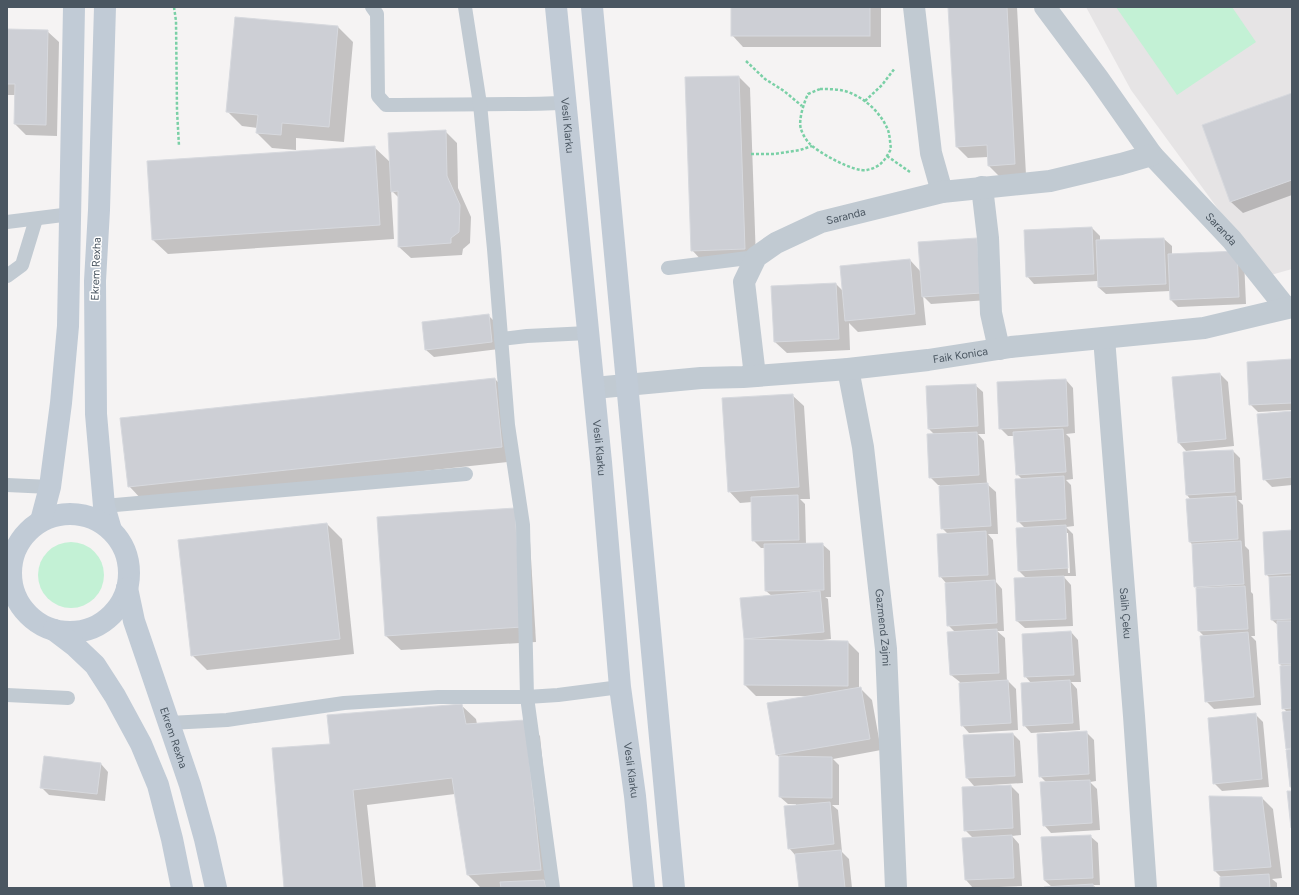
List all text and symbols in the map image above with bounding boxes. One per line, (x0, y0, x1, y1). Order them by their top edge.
street label: Vesli Klarku (558, 97, 577, 154)
street label: Saranda (825, 205, 867, 227)
street label: Saranda (1203, 210, 1240, 248)
street label: Ekrem Rexha (88, 237, 104, 301)
street label: Faik Konica (932, 344, 989, 366)
street label: Vesli Klarku (590, 419, 609, 476)
street label: Salih Çeku (1117, 587, 1134, 639)
street label: Gazmend Zajmi (873, 588, 893, 666)
street label: Ekrem Rexha (157, 705, 190, 770)
street label: Vesli Klarku (621, 742, 642, 799)

